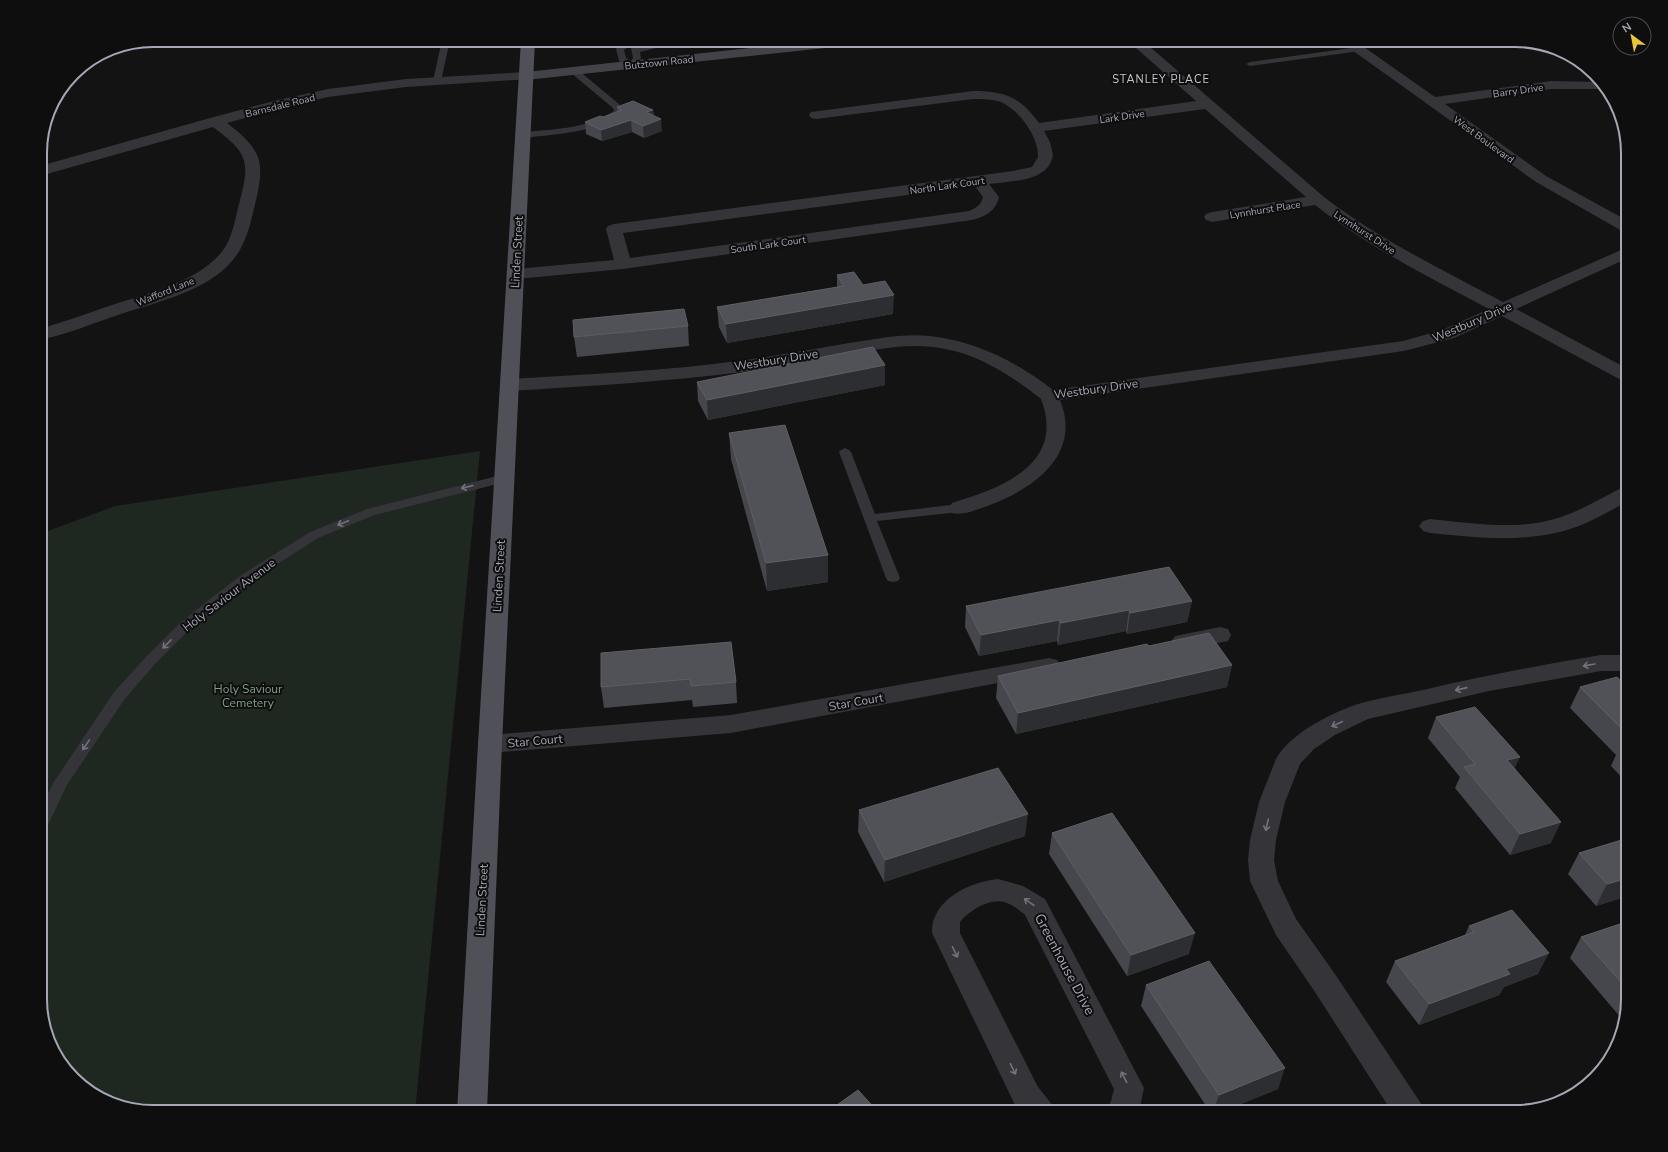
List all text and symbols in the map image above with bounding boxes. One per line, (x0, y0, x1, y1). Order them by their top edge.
north arrow (1612, 16, 1652, 56)
text: N (1619, 19, 1634, 36)
street label: Butztown Road (624, 52, 694, 74)
district label: STANLEY PLACE (1112, 72, 1210, 87)
street label: Barry Drive (1492, 81, 1544, 101)
street label: Barnsdale Road (244, 91, 317, 121)
street label: Lark Drive (1099, 107, 1146, 127)
street label: West Boulevard (1450, 113, 1517, 167)
street label: North Lark Court (909, 174, 986, 198)
street label: Lynnhurst Place (1229, 197, 1302, 223)
street label: Lynnhurst Drive (1331, 208, 1398, 258)
street label: Linden Street (507, 215, 527, 288)
street label: South Lark Court (730, 233, 807, 257)
street label: Wafford Lane (134, 274, 196, 310)
street label: Westbury Drive (1430, 298, 1514, 346)
street label: Westbury Drive (733, 345, 819, 375)
street label: Westbury Drive (1053, 375, 1139, 403)
one-way arrow (461, 484, 474, 491)
one-way arrow (337, 520, 349, 528)
street label: Linden Street (489, 539, 509, 612)
street label: Holy Saviour Avenue (179, 555, 279, 635)
one-way arrow (162, 639, 172, 649)
one-way arrow (1583, 661, 1596, 669)
park label: Holy Saviour Cemetery (214, 681, 283, 711)
one-way arrow (1455, 686, 1468, 694)
street label: Star Court (827, 689, 885, 715)
one-way arrow (1331, 721, 1343, 728)
street label: Star Court (507, 731, 564, 751)
one-way arrow (82, 739, 90, 750)
one-way arrow (1262, 819, 1270, 832)
street label: Linden Street (472, 863, 492, 936)
one-way arrow (1024, 898, 1035, 906)
street label: Greenhouse Drive (1030, 910, 1099, 1018)
one-way arrow (952, 946, 959, 958)
one-way arrow (1010, 1062, 1017, 1074)
one-way arrow (1120, 1072, 1127, 1084)

